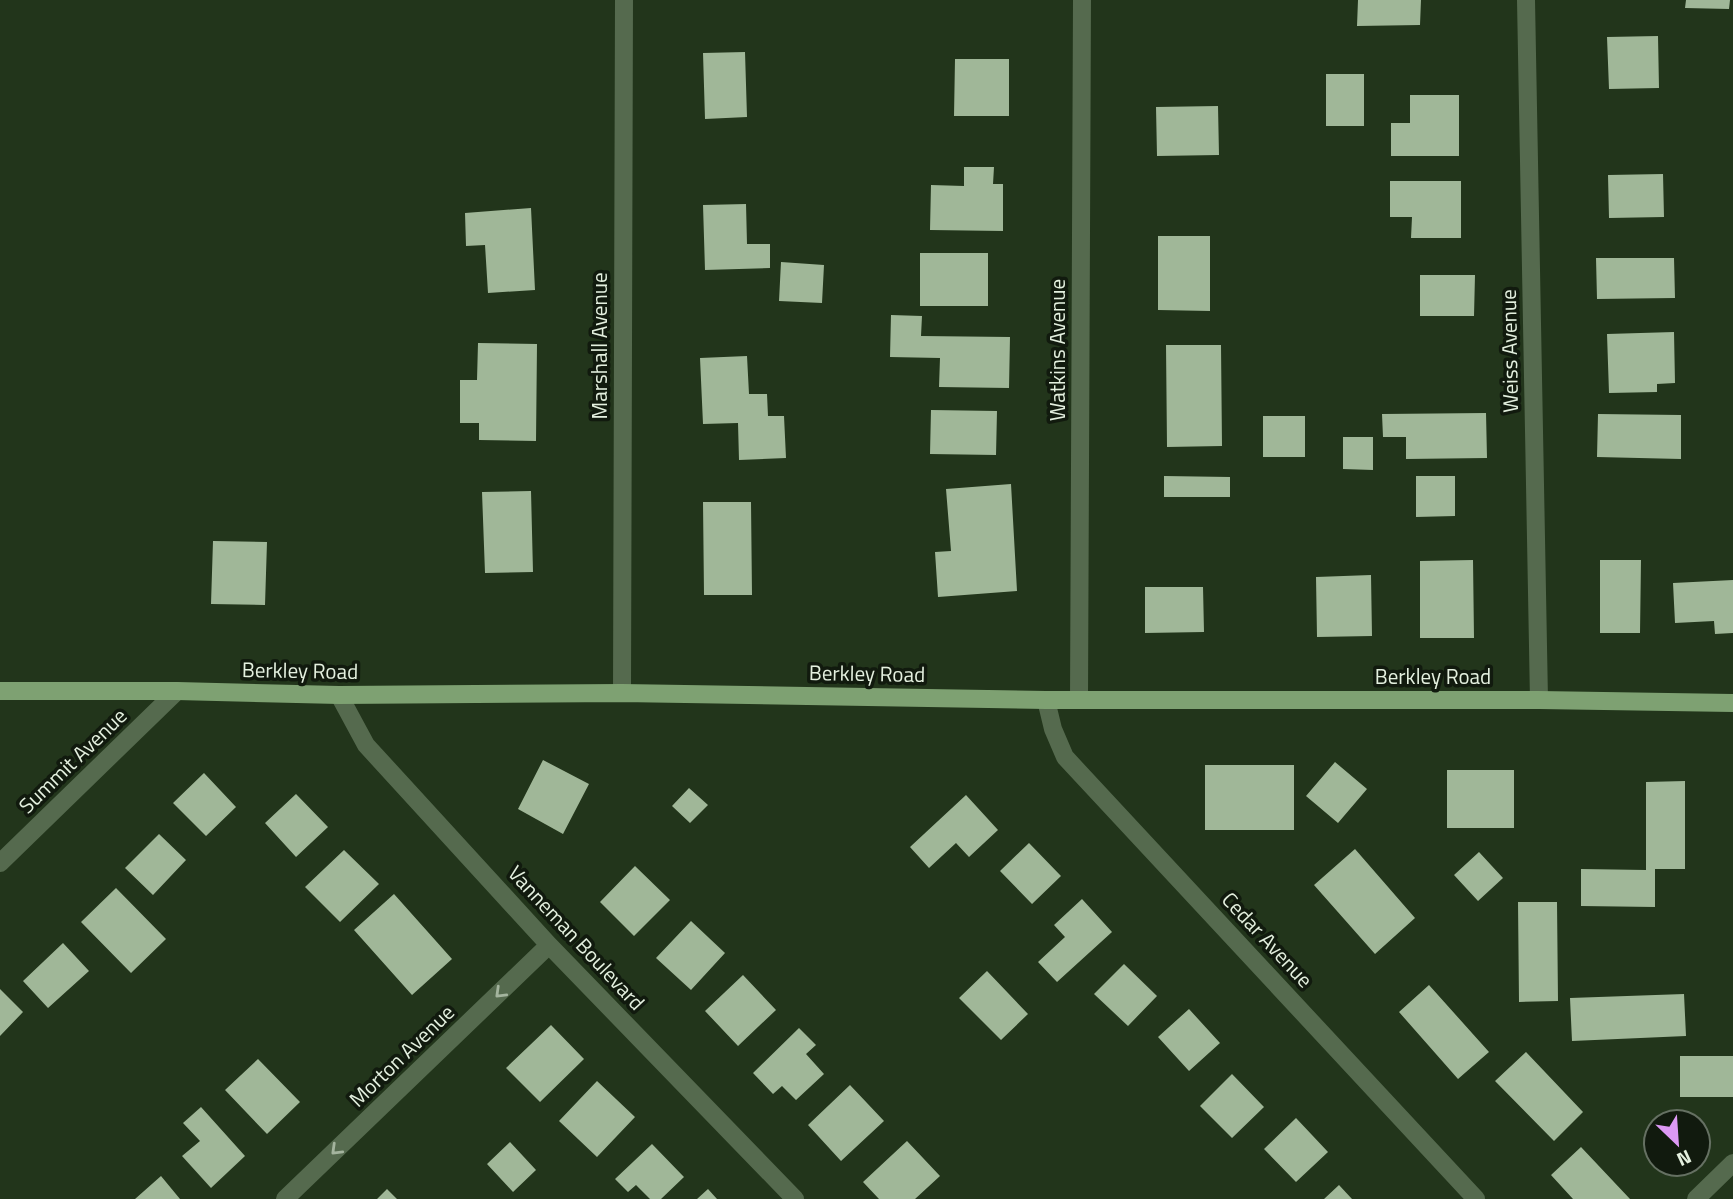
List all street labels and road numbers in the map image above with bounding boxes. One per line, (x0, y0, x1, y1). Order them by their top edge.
street label: Marshall Avenue (583, 273, 615, 420)
street label: Watkins Avenue (1041, 279, 1073, 421)
street label: Weiss Avenue (1492, 289, 1526, 413)
street label: Berkley Road (242, 653, 358, 687)
street label: Berkley Road (809, 656, 925, 690)
street label: Berkley Road (1375, 660, 1491, 692)
street label: Summit Avenue (11, 700, 134, 820)
street label: Vanneman Boulevard (501, 858, 653, 1017)
street label: Cedar Avenue (1215, 884, 1321, 994)
street label: Morton Avenue (341, 997, 461, 1114)

